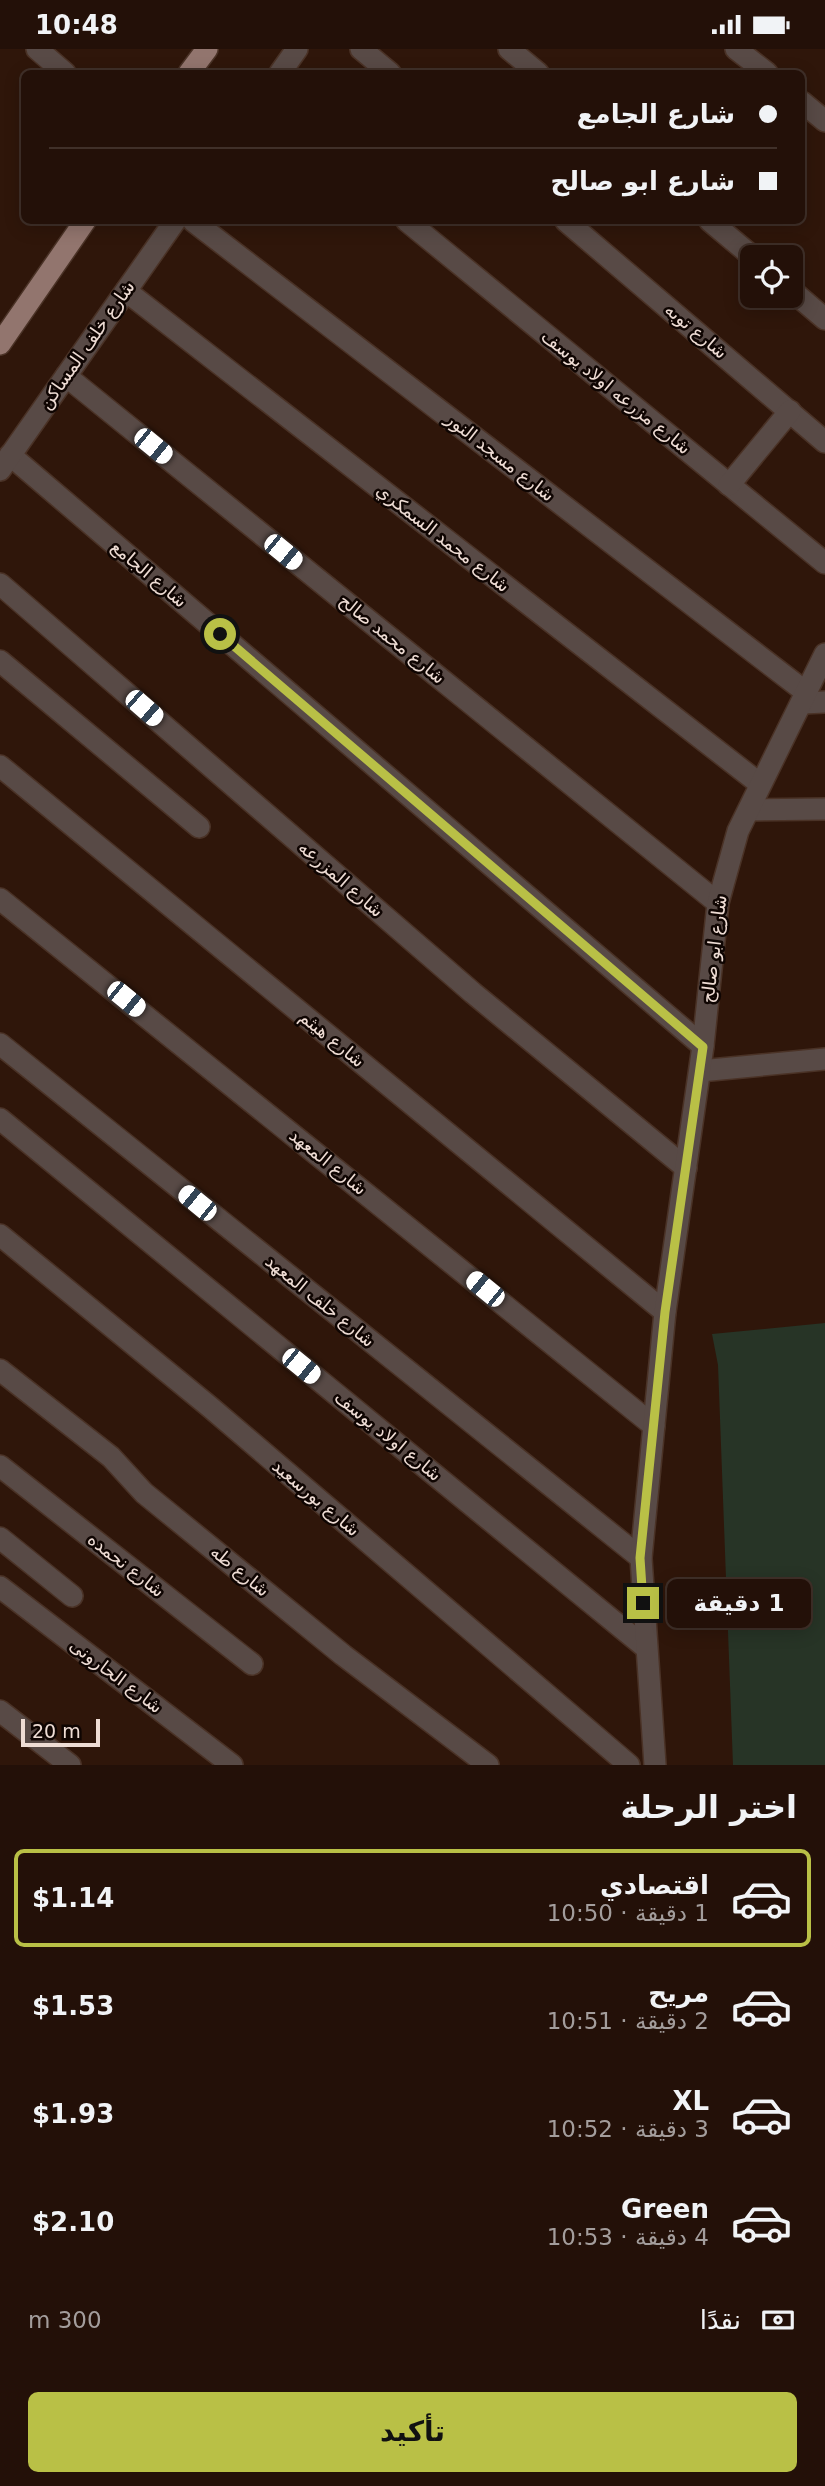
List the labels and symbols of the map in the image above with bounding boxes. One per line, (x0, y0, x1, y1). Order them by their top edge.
street label: شارع خلف المساكن (34, 276, 140, 414)
street label: شارع توبه (660, 299, 732, 363)
street label: شارع مزرعه اولاد يوسف (537, 325, 695, 459)
street label: شارع مسجد النور (440, 407, 559, 506)
car (131, 425, 176, 467)
street label: شارع محمد السمكري (372, 479, 514, 597)
car (261, 531, 306, 573)
street label: شارع الجامع (106, 536, 192, 612)
street label: شارع محمد صالح (334, 589, 450, 689)
route start (204, 618, 236, 650)
car (122, 686, 167, 730)
street label: شارع المزرعه (294, 836, 388, 922)
street label: شارع ابو صالح (696, 894, 732, 1004)
car (104, 978, 149, 1020)
street label: شارع هيثم (295, 1006, 369, 1072)
street label: شارع المعهد (285, 1124, 371, 1200)
car (175, 1182, 220, 1224)
street label: شارع خلف المعهد (261, 1250, 379, 1352)
car (463, 1268, 508, 1310)
car (279, 1345, 324, 1387)
street label: شارع اولاد يوسف (330, 1386, 446, 1486)
street label: شارع بورسعيد (268, 1455, 364, 1541)
street label: شارع نحمده (83, 1528, 169, 1602)
street label: شارع طه (206, 1541, 274, 1601)
callout: 1 دقيقة (668, 1579, 811, 1627)
route end (627, 1587, 659, 1619)
street label: شارع الحارونى (65, 1634, 167, 1718)
scale bar (21, 1716, 100, 1748)

